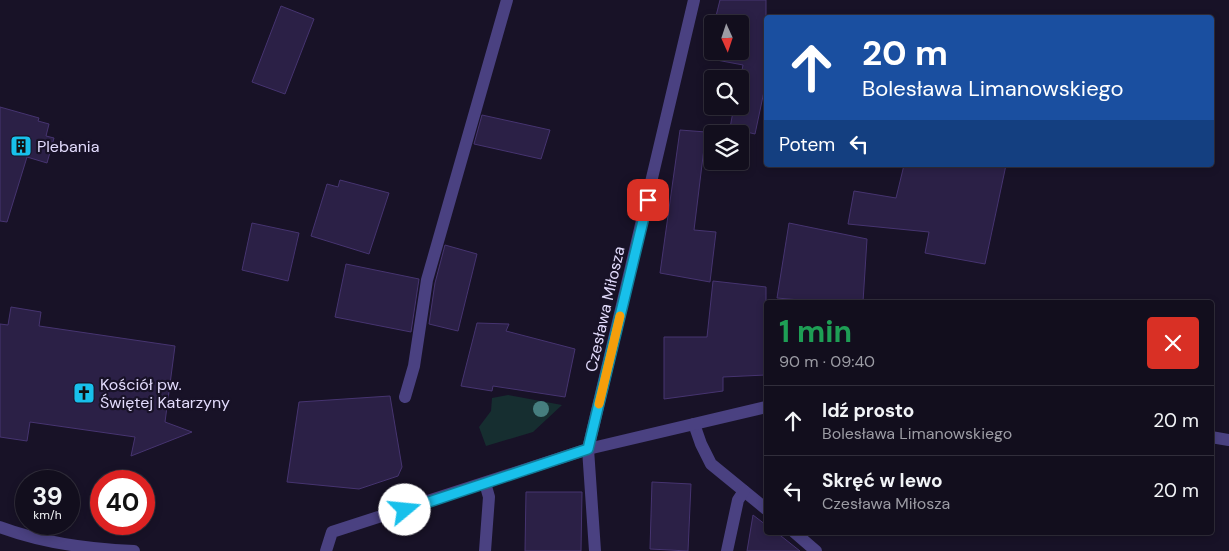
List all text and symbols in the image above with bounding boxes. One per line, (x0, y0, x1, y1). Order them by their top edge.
north arrow (704, 15, 749, 60)
map controls (704, 15, 749, 170)
text: 20 m (862, 30, 948, 76)
icon: ahead (779, 35, 844, 100)
button: search (704, 70, 749, 115)
text: Bolesława Limanowskiego (862, 74, 1123, 103)
button: layers (704, 125, 749, 170)
icon: left (845, 130, 873, 158)
text: Potem (779, 132, 835, 157)
building icon: Plebania (9, 134, 33, 158)
place label: Plebania (37, 136, 99, 157)
pin (627, 179, 669, 221)
icon: arrive (634, 186, 662, 214)
street label: Czesława Miłosza (580, 244, 630, 374)
text: 1 min (779, 312, 852, 351)
button: close (1147, 317, 1199, 369)
text: 90 m · 09:40 (779, 351, 875, 372)
place label: Kościół pw. Świętej Katarzyny (100, 374, 230, 413)
church icon: Kościół pw. Świętej Katarzyny (72, 381, 96, 405)
text: Idź prosto (822, 398, 914, 423)
icon: ahead (779, 407, 807, 435)
text: 20 m (1153, 408, 1199, 433)
text: Bolesława Limanowskiego (822, 423, 1012, 444)
text: Skręć w lewo (822, 468, 943, 493)
speed limit sign: 40 (90, 470, 155, 535)
icon: left (779, 477, 807, 505)
text: 20 m (1153, 478, 1199, 503)
text: 39 (32, 480, 63, 513)
position arrow (378, 483, 430, 535)
text: Czesława Miłosza (822, 493, 950, 514)
text: km/h (33, 507, 62, 523)

